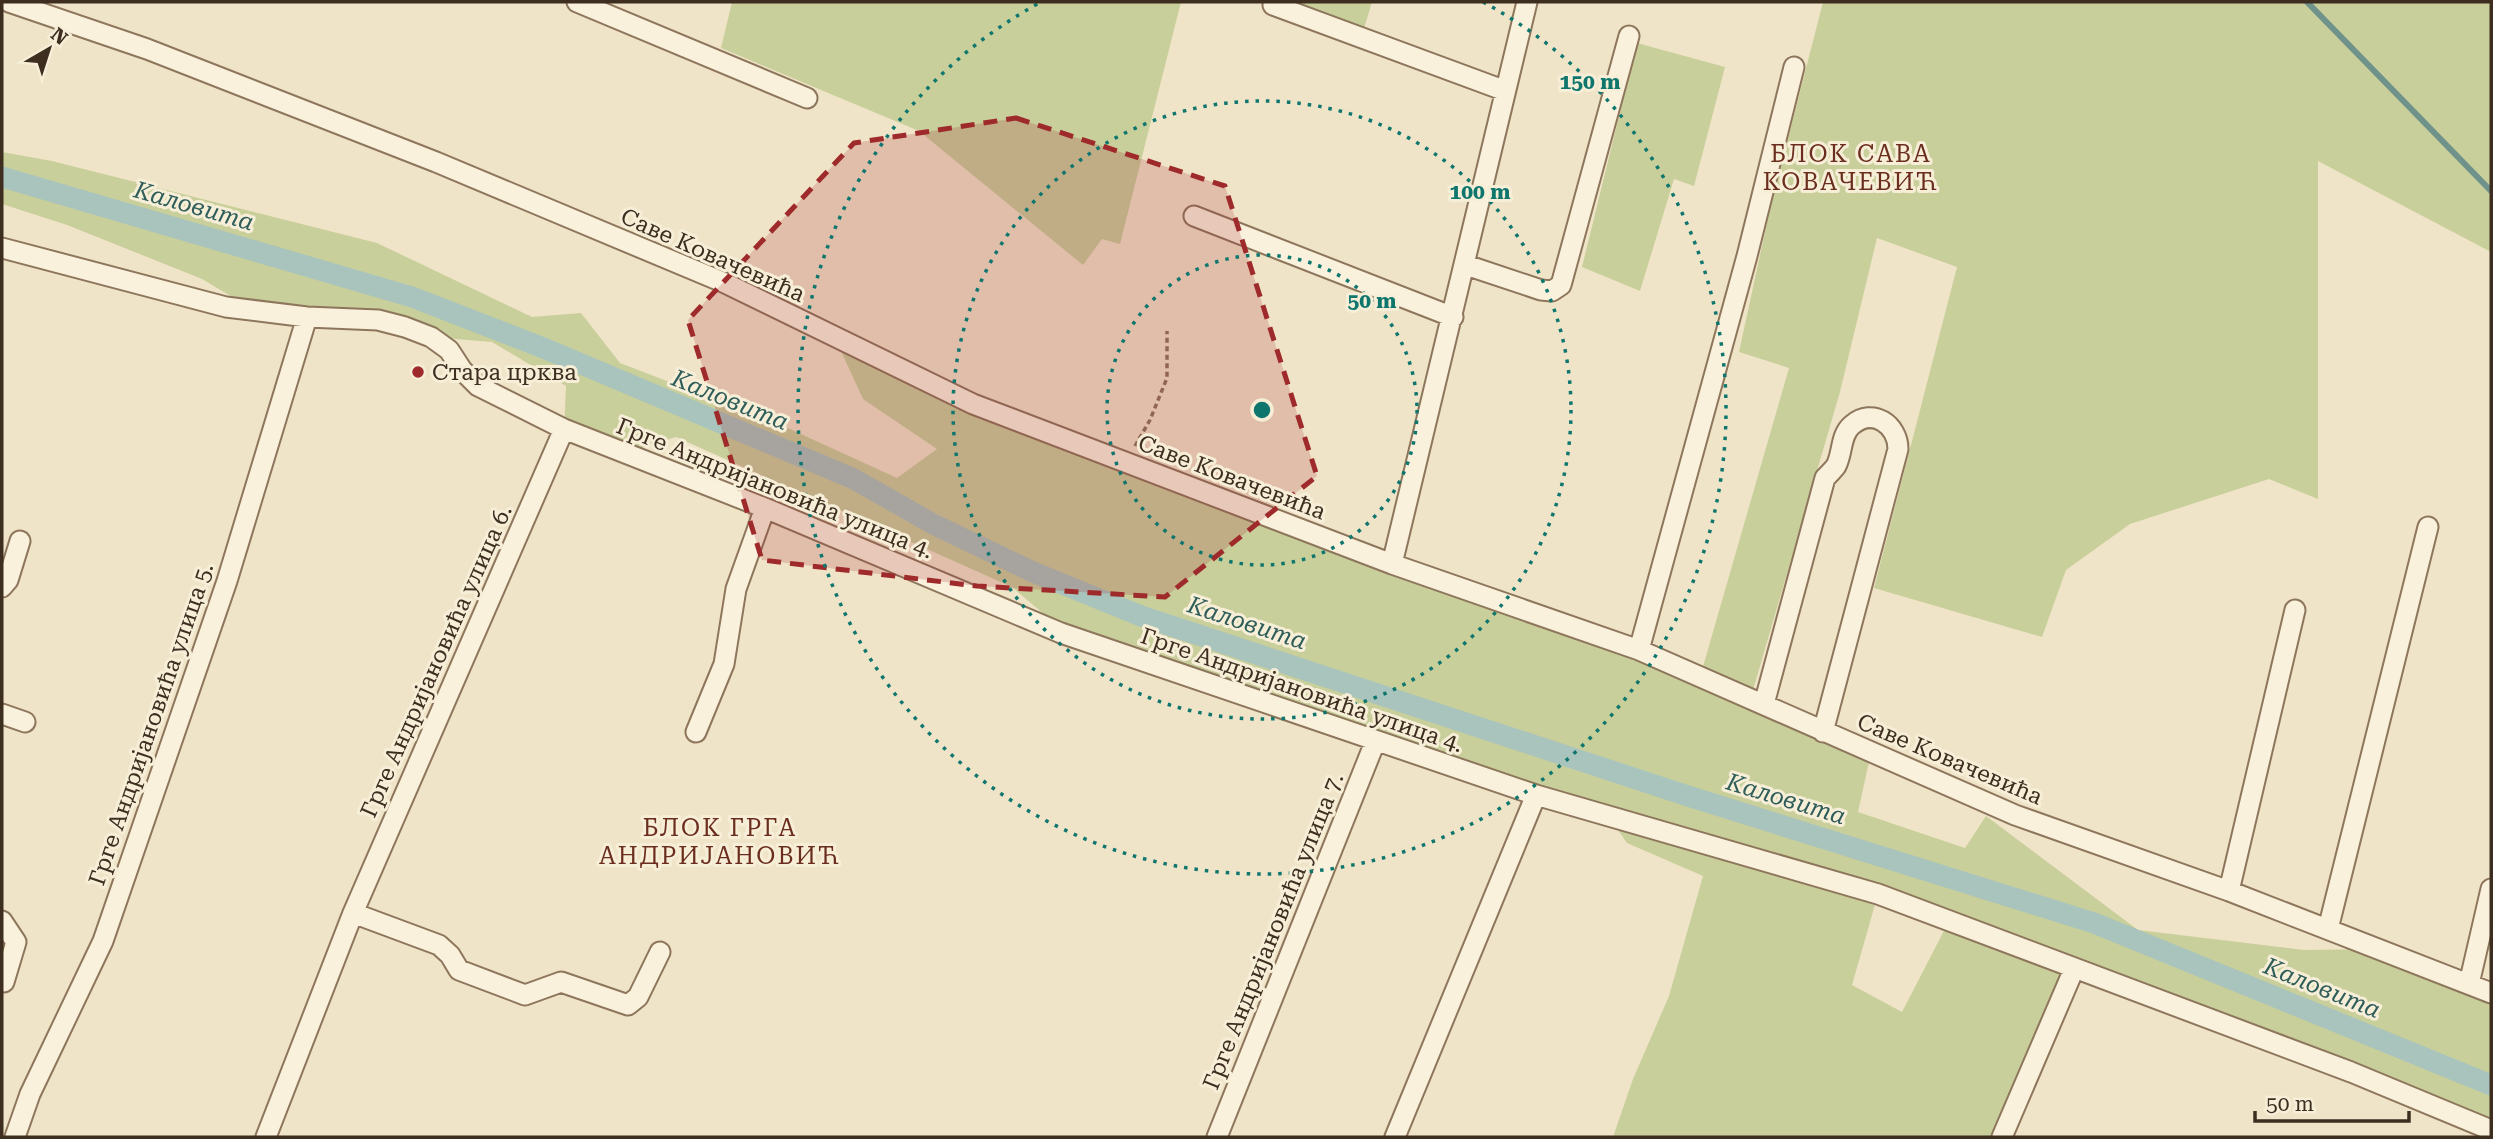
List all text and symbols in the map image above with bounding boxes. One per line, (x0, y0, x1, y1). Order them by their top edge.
north arrow (14, 14, 84, 84)
text: N (46, 23, 73, 50)
text: 150 m (1560, 70, 1620, 94)
district label: БЛОК САВА КОВАЧЕВИЋ (1763, 140, 1939, 196)
water label: Каловита (130, 175, 257, 236)
text: 100 m (1450, 180, 1510, 204)
street label: Саве Ковачевића (617, 203, 809, 308)
text: 50 m (1347, 289, 1397, 313)
place label: Стара црква (432, 359, 577, 386)
marker: Стара црква (410, 364, 426, 380)
water label: Каловита (667, 364, 792, 436)
centre of rings (1250, 398, 1274, 422)
street label: Грге Андријановића улица 4. (613, 412, 937, 565)
street label: Саве Ковачевића (1134, 429, 1330, 526)
street label: Грге Андријановића улица 6. (355, 501, 518, 822)
street label: Грге Андријановића улица 5. (83, 559, 219, 889)
water label: Каловита (1183, 590, 1310, 655)
street label: Грге Андријановића улица 4. (1137, 622, 1467, 758)
street label: Саве Ковачевића (1853, 708, 2047, 811)
water label: Каловита (1722, 767, 1849, 830)
street label: Грге Андријановића улица 7. (1197, 769, 1350, 1093)
district label: БЛОК ГРГА АНДРИЈАНОВИЋ (599, 814, 841, 870)
water label: Каловита (2259, 952, 2384, 1024)
scale bar (2255, 1080, 2409, 1124)
text: 50 m (2266, 1092, 2314, 1116)

